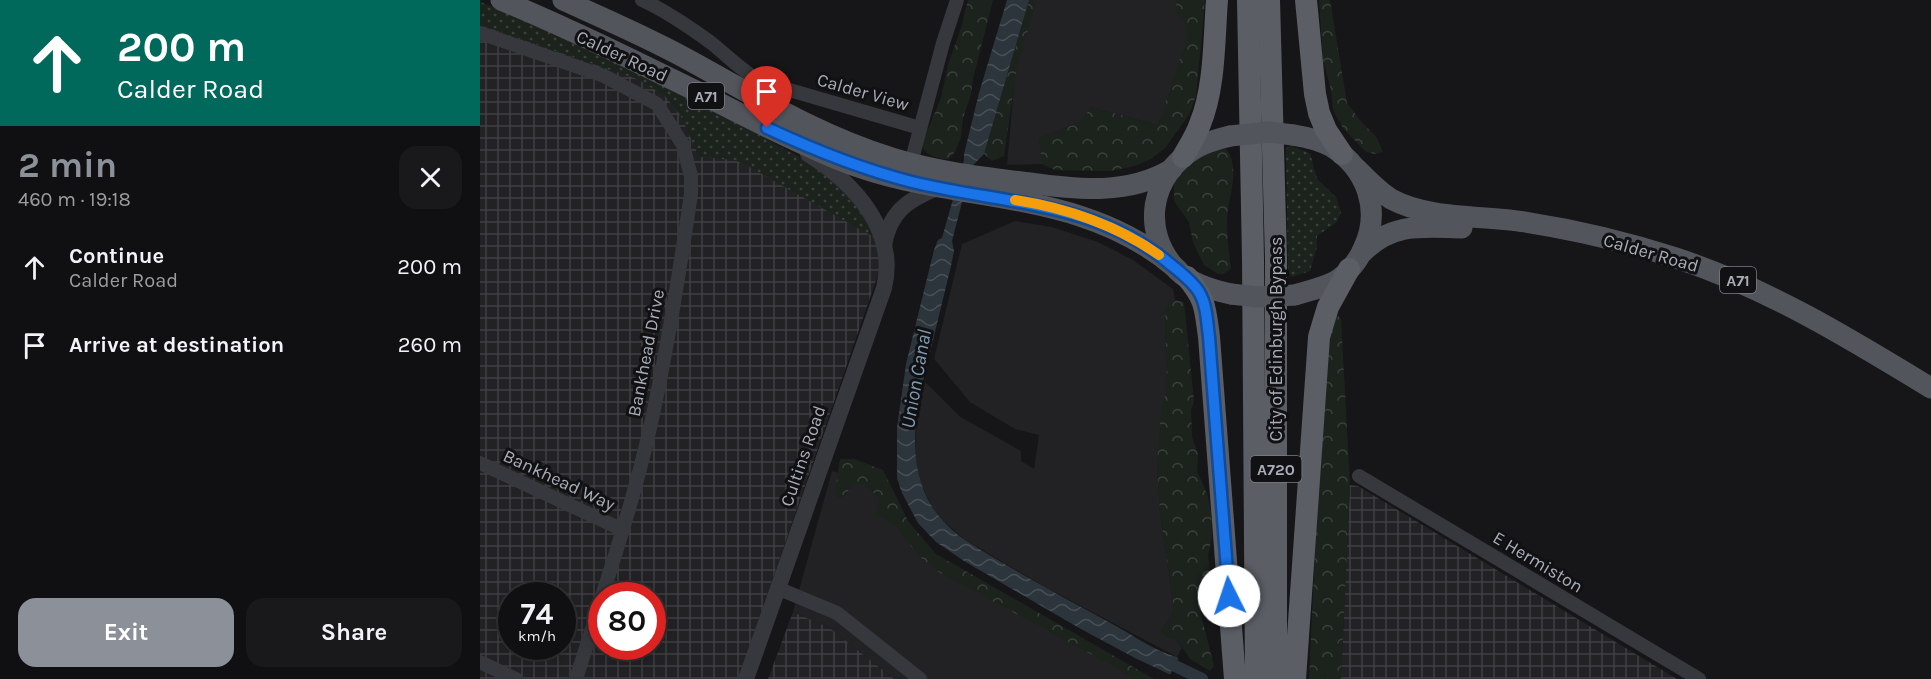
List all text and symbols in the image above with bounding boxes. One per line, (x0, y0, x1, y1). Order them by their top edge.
text: 200 m (117, 22, 246, 72)
icon: ahead (18, 24, 96, 102)
street label: Calder Road (573, 25, 671, 87)
pin (741, 66, 792, 128)
street label: Calder View (815, 68, 911, 116)
text: Calder Road (117, 73, 264, 105)
icon: arrive (750, 75, 783, 108)
road number: A71 (688, 83, 724, 109)
text: 2 min (18, 144, 117, 186)
button: close (399, 146, 462, 209)
text: 460 m · 19:18 (18, 188, 131, 211)
street label: Calder Road (1601, 229, 1701, 277)
street label: City of Edinburgh Bypass (1265, 236, 1287, 442)
text: Continue (69, 243, 164, 269)
icon: ahead (18, 251, 51, 284)
text: 200 m (397, 254, 462, 280)
road number: A71 (1720, 267, 1756, 293)
text: Calder Road (69, 269, 178, 292)
street label: Bankhead Drive (623, 288, 669, 418)
water label: Union Canal (896, 328, 936, 430)
icon: arrive (18, 329, 51, 362)
text: Arrive at destination (69, 332, 284, 358)
text: 260 m (398, 332, 462, 358)
street label: Cultins Road (775, 403, 831, 509)
street label: Bankhead Way (500, 444, 619, 516)
road number: A720 (1250, 456, 1302, 482)
street label: E Hermiston (1489, 526, 1587, 598)
position arrow (1197, 564, 1261, 628)
speed limit sign: 80 (588, 582, 666, 660)
text: 74 (521, 596, 553, 632)
button: Exit (18, 598, 234, 667)
button: Share (246, 598, 462, 667)
text: km/h (518, 627, 556, 645)

